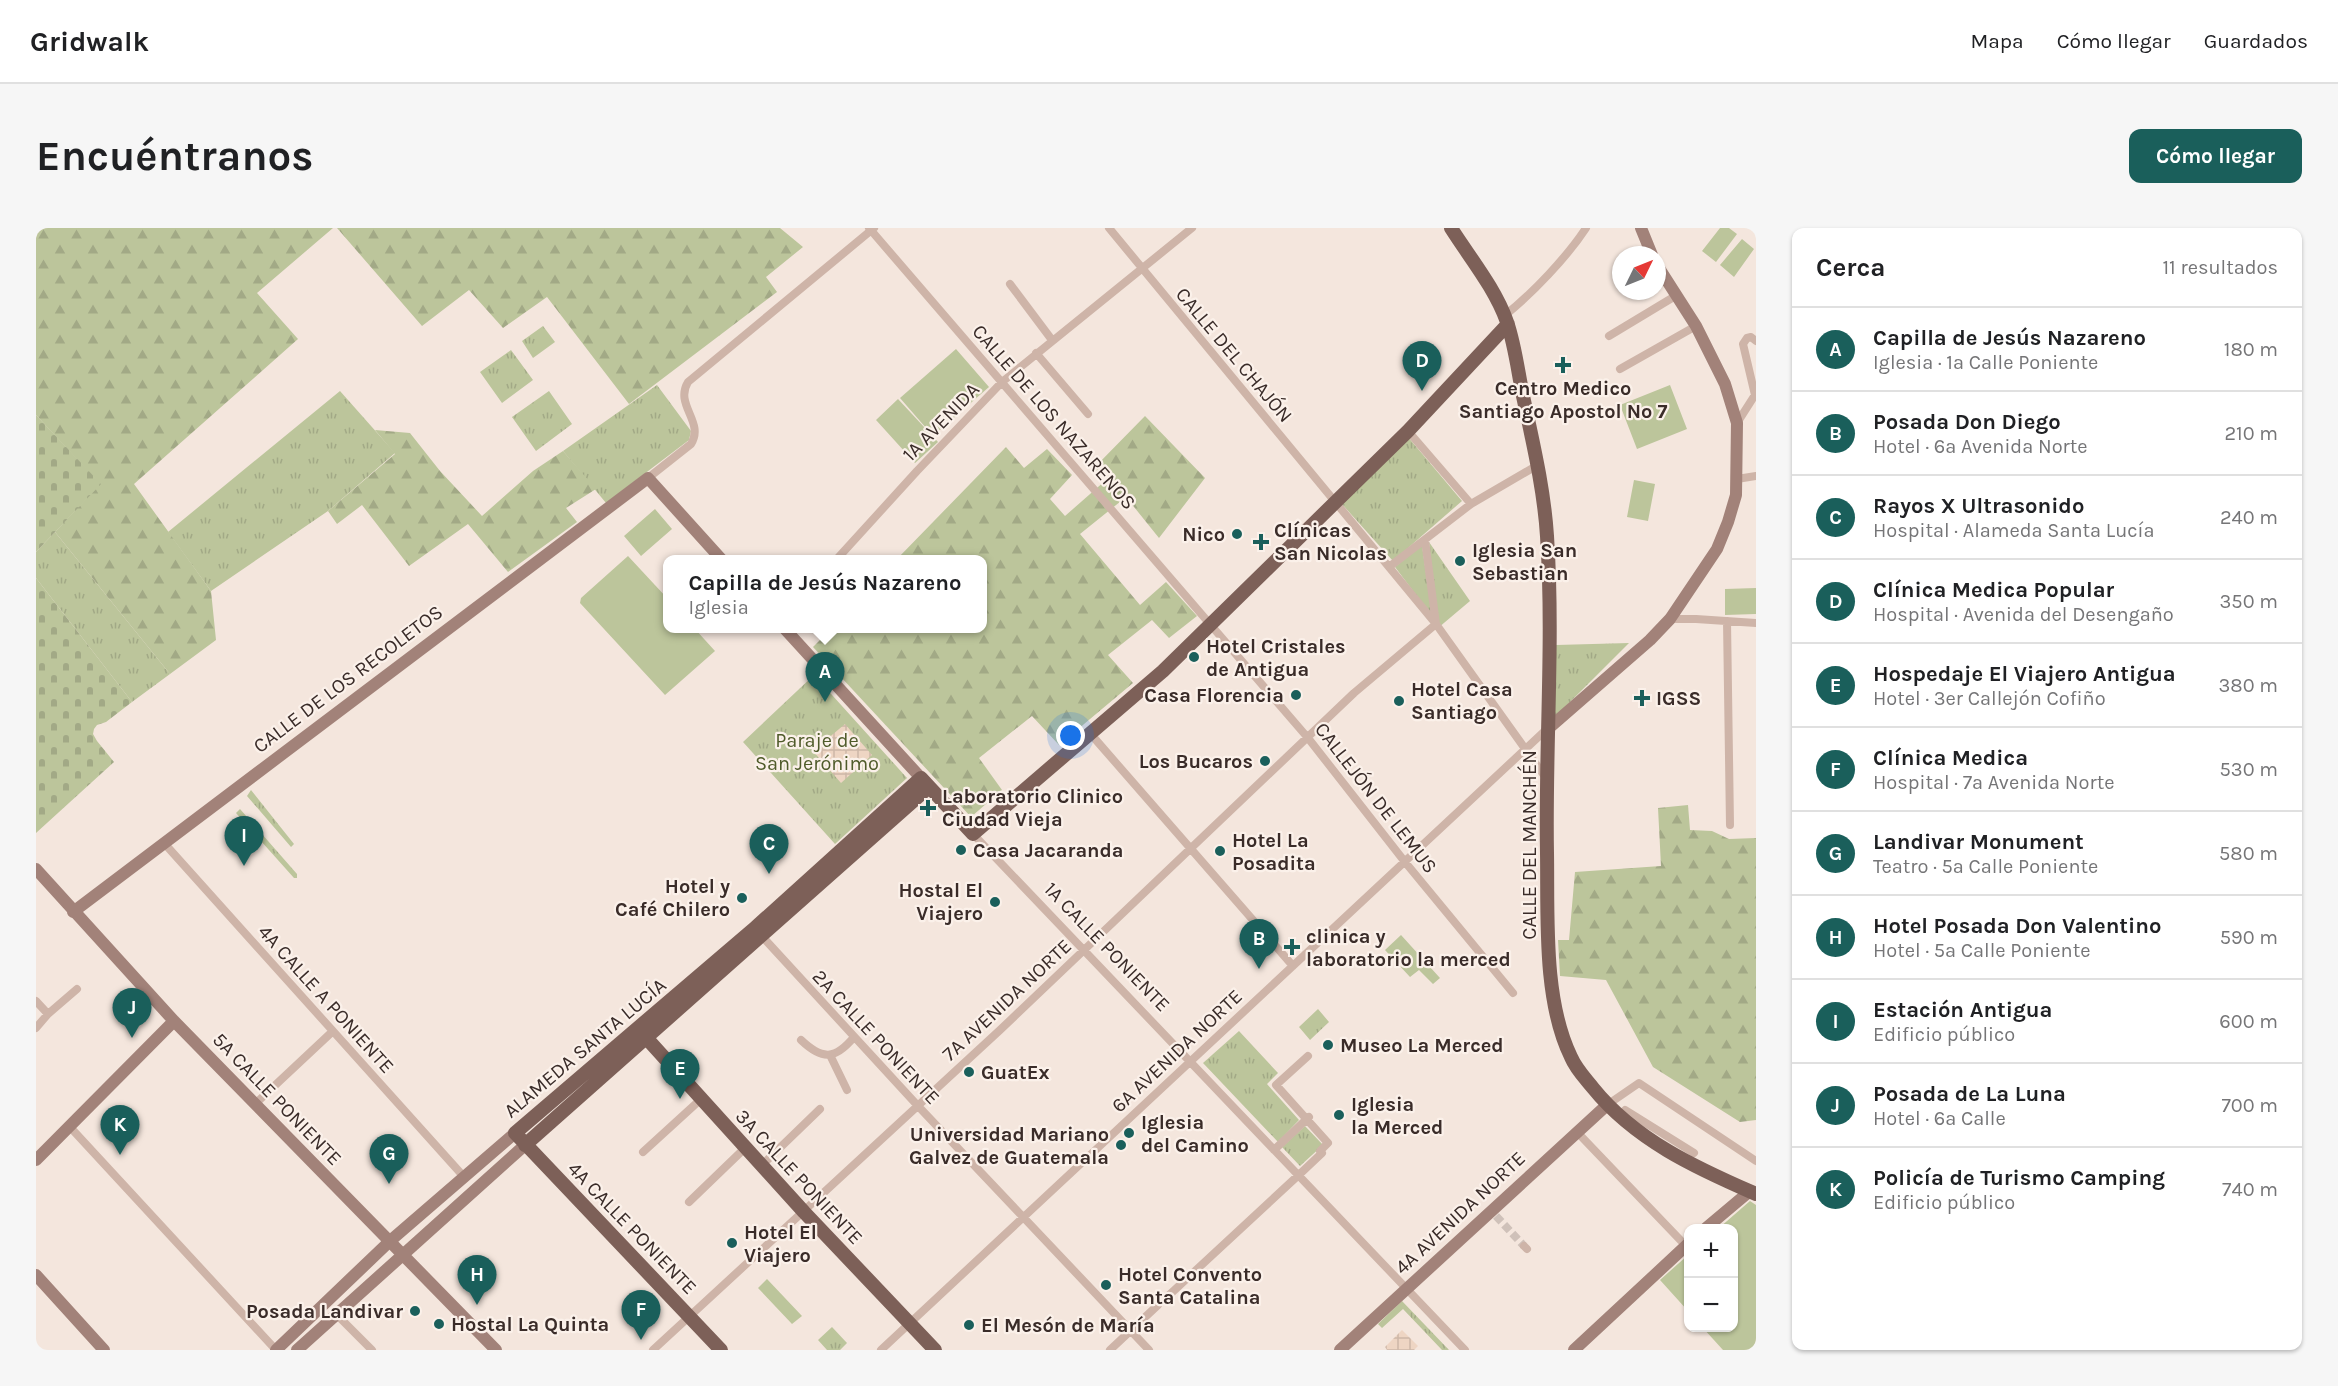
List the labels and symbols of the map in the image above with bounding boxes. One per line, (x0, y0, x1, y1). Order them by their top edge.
north arrow (1612, 246, 1666, 300)
street label: CALLE DEL CHAJÓN (1171, 282, 1298, 427)
street label: CALLE DE LOS NAZARENOS (967, 320, 1141, 514)
pin: D (1402, 342, 1442, 391)
marker: Centro Medico Santiago Apostol No 7 (1554, 356, 1572, 374)
place label: Centro Medico Santiago Apostol No 7 (1459, 377, 1667, 423)
street label: 1A AVENIDA (898, 378, 984, 466)
place label: Clínicas San Nicolas (1274, 519, 1387, 565)
place label: Nico (1182, 523, 1225, 546)
marker: Nico (1230, 527, 1244, 541)
marker: Clínicas San Nicolas (1252, 533, 1270, 551)
place label: Iglesia San Sebastian (1472, 539, 1577, 585)
marker: Iglesia San Sebastian (1453, 554, 1467, 568)
street label: CALLE DE LOS RECOLETOS (249, 600, 447, 758)
place label: Hotel Cristales de Antigua (1206, 635, 1346, 681)
marker: Hotel Cristales de Antigua (1187, 650, 1201, 664)
pin: A (806, 652, 844, 702)
place label: Hotel Casa Santiago (1411, 678, 1513, 724)
place label: Casa Florencia (1144, 684, 1284, 707)
place label: IGSS (1656, 687, 1701, 710)
marker: Casa Florencia (1289, 688, 1303, 702)
marker: IGSS (1633, 689, 1651, 707)
marker: Hotel Casa Santiago (1392, 694, 1406, 708)
street label: CALLEJÓN DE LEMUS (1310, 717, 1443, 878)
your location (1056, 721, 1085, 750)
park label: Paraje de San Jerónimo (755, 729, 879, 775)
place label: Los Bucaros (1139, 750, 1253, 773)
street label: CALLE DEL MANCHÉN (1517, 750, 1541, 940)
marker: Los Bucaros (1258, 754, 1272, 768)
place label: Laboratorio Clinico Ciudad Vieja (942, 785, 1123, 831)
marker: Laboratorio Clinico Ciudad Vieja (919, 799, 937, 817)
pin: I (224, 816, 264, 866)
pin: C (750, 824, 788, 874)
place label: Hotel La Posadita (1232, 829, 1316, 875)
place label: Casa Jacaranda (973, 839, 1124, 862)
marker: Casa Jacaranda (954, 843, 968, 857)
marker: Hotel La Posadita (1213, 844, 1227, 858)
place label: Hotel y Café Chilero (615, 875, 730, 921)
street label: 1A CALLE PONIENTE (1039, 878, 1175, 1016)
place label: Hostal El Viajero (898, 879, 983, 925)
marker: Hotel y Café Chilero (735, 891, 749, 905)
marker: Hostal El Viajero (988, 895, 1002, 909)
street label: 4A CALLE A PONIENTE (253, 920, 399, 1078)
pin: B (1240, 920, 1278, 969)
place label: clinica y laboratorio la merced (1306, 925, 1511, 971)
street label: 7A AVENIDA NORTE (938, 934, 1076, 1066)
marker: clinica y laboratorio la merced (1283, 938, 1301, 956)
street label: 2A CALLE PONIENTE (808, 965, 944, 1109)
street label: ALAMEDA SANTA LUCÍA (499, 973, 671, 1123)
street label: 6A AVENIDA NORTE (1107, 985, 1247, 1117)
pin: J (112, 988, 152, 1038)
street label: 5A CALLE PONIENTE (208, 1028, 346, 1170)
place label: Museo La Merced (1340, 1034, 1504, 1057)
marker: Museo La Merced (1321, 1038, 1335, 1052)
pin: E (660, 1050, 700, 1099)
place label: GuatEx (981, 1061, 1049, 1084)
marker: GuatEx (962, 1065, 976, 1079)
place label: Iglesia la Merced (1351, 1093, 1443, 1139)
street label: 3A CALLE PONIENTE (731, 1105, 867, 1249)
pin: K (100, 1106, 140, 1155)
marker: Iglesia la Merced (1332, 1108, 1346, 1122)
place label: Iglesia del Camino (1141, 1111, 1249, 1157)
place label: Universidad Mariano Galvez de Guatemala (909, 1123, 1109, 1169)
marker: Iglesia del Camino (1122, 1126, 1136, 1140)
pin: G (370, 1134, 408, 1184)
marker: Universidad Mariano Galvez de Guatemala (1114, 1138, 1128, 1152)
street label: 4A AVENIDA NORTE (1390, 1147, 1530, 1279)
street label: 4A CALLE PONIENTE (563, 1157, 701, 1299)
place label: Hotel El Viajero (744, 1221, 817, 1267)
marker: Hotel El Viajero (725, 1236, 739, 1250)
pin: H (458, 1256, 496, 1305)
place label: Hotel Convento Santa Catalina (1118, 1263, 1262, 1309)
marker: Hotel Convento Santa Catalina (1099, 1278, 1113, 1292)
pin: F (622, 1290, 660, 1340)
place label: Posada Landivar (246, 1300, 403, 1323)
marker: Posada Landivar (408, 1304, 422, 1318)
place label: Hostal La Quinta (451, 1313, 609, 1336)
place label: El Mesón de María (981, 1314, 1155, 1337)
marker: Hostal La Quinta (432, 1317, 446, 1331)
marker: El Mesón de María (962, 1318, 976, 1332)

